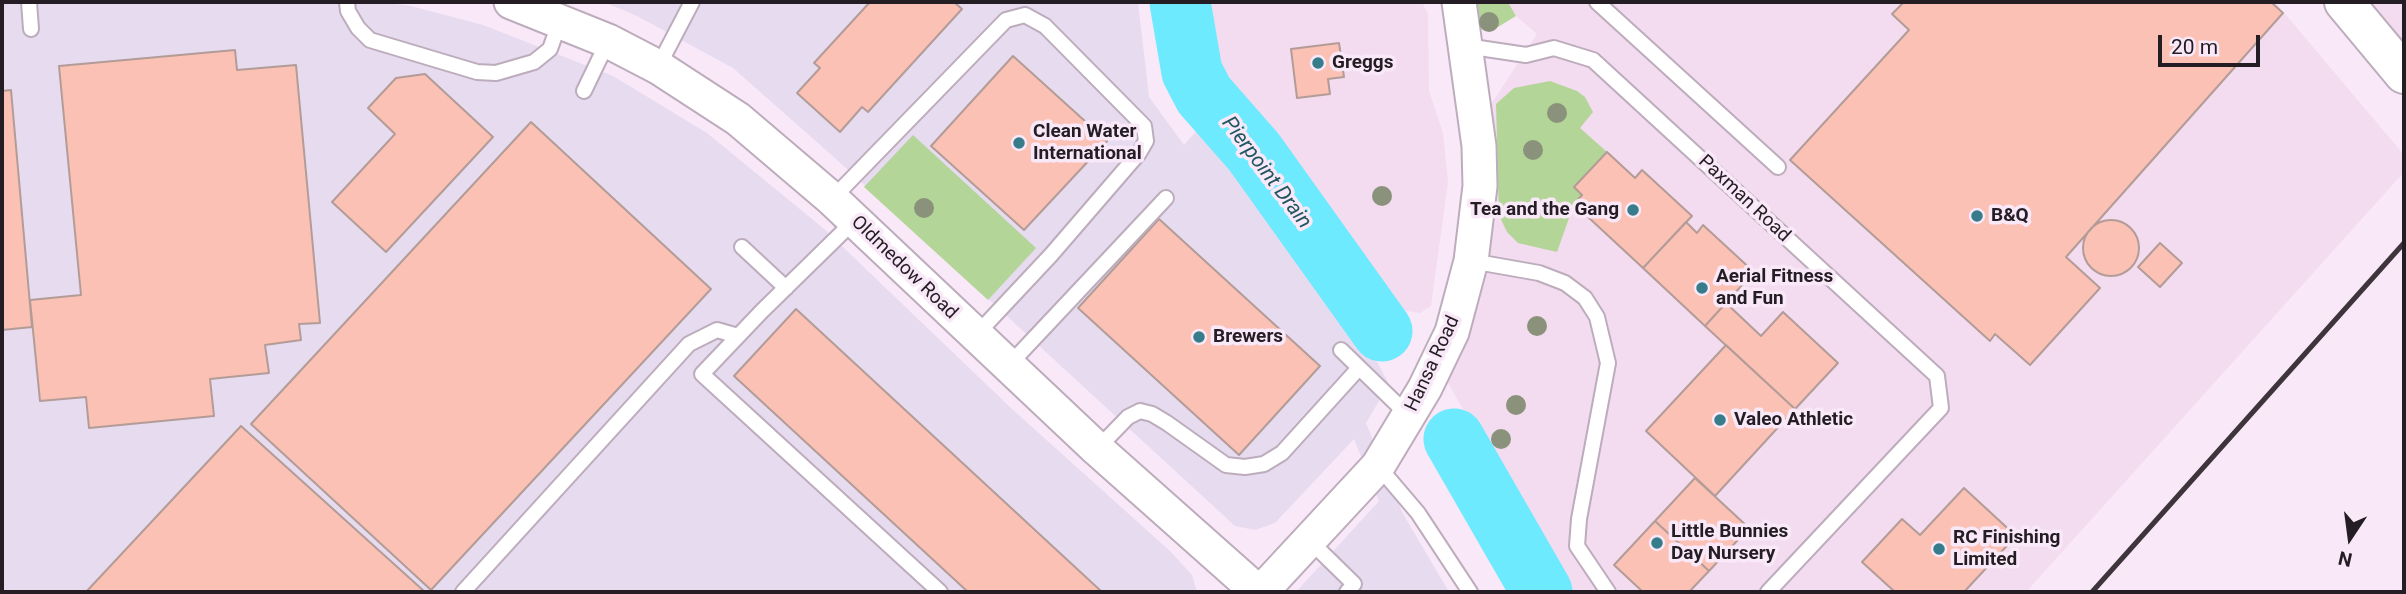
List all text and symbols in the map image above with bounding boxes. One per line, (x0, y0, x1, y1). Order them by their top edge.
scale bar (2161, 21, 2262, 65)
text: 20 m (2171, 35, 2218, 59)
place label: Greggs (1332, 52, 1393, 74)
marker: Greggs (1310, 55, 1326, 71)
water label: Pierpoint Drain (1216, 112, 1316, 234)
place label: Clean Water International (1033, 121, 1142, 165)
marker: Clean Water International (1011, 135, 1027, 151)
street label: Paxman Road (1693, 151, 1795, 247)
place label: Tea and the Gang (1470, 199, 1619, 221)
marker: Tea and the Gang (1625, 202, 1641, 218)
place label: B&Q (1991, 205, 2029, 227)
marker: B&Q (1969, 208, 1985, 224)
street label: Oldmedow Road (846, 211, 962, 325)
place label: Aerial Fitness and Fun (1716, 266, 1833, 310)
marker: Aerial Fitness and Fun (1694, 280, 1710, 296)
street label: Hansa Road (1401, 313, 1465, 415)
place label: Brewers (1213, 326, 1283, 348)
marker: Brewers (1191, 329, 1207, 345)
place label: Valeo Athletic (1734, 409, 1853, 431)
marker: Valeo Athletic (1712, 412, 1728, 428)
north arrow (2315, 503, 2385, 573)
place label: Little Bunnies Day Nursery (1671, 521, 1788, 565)
place label: RC Finishing Limited (1953, 527, 2060, 571)
marker: Little Bunnies Day Nursery (1649, 535, 1665, 551)
marker: RC Finishing Limited (1931, 541, 1947, 557)
text: N (2336, 546, 2354, 572)

